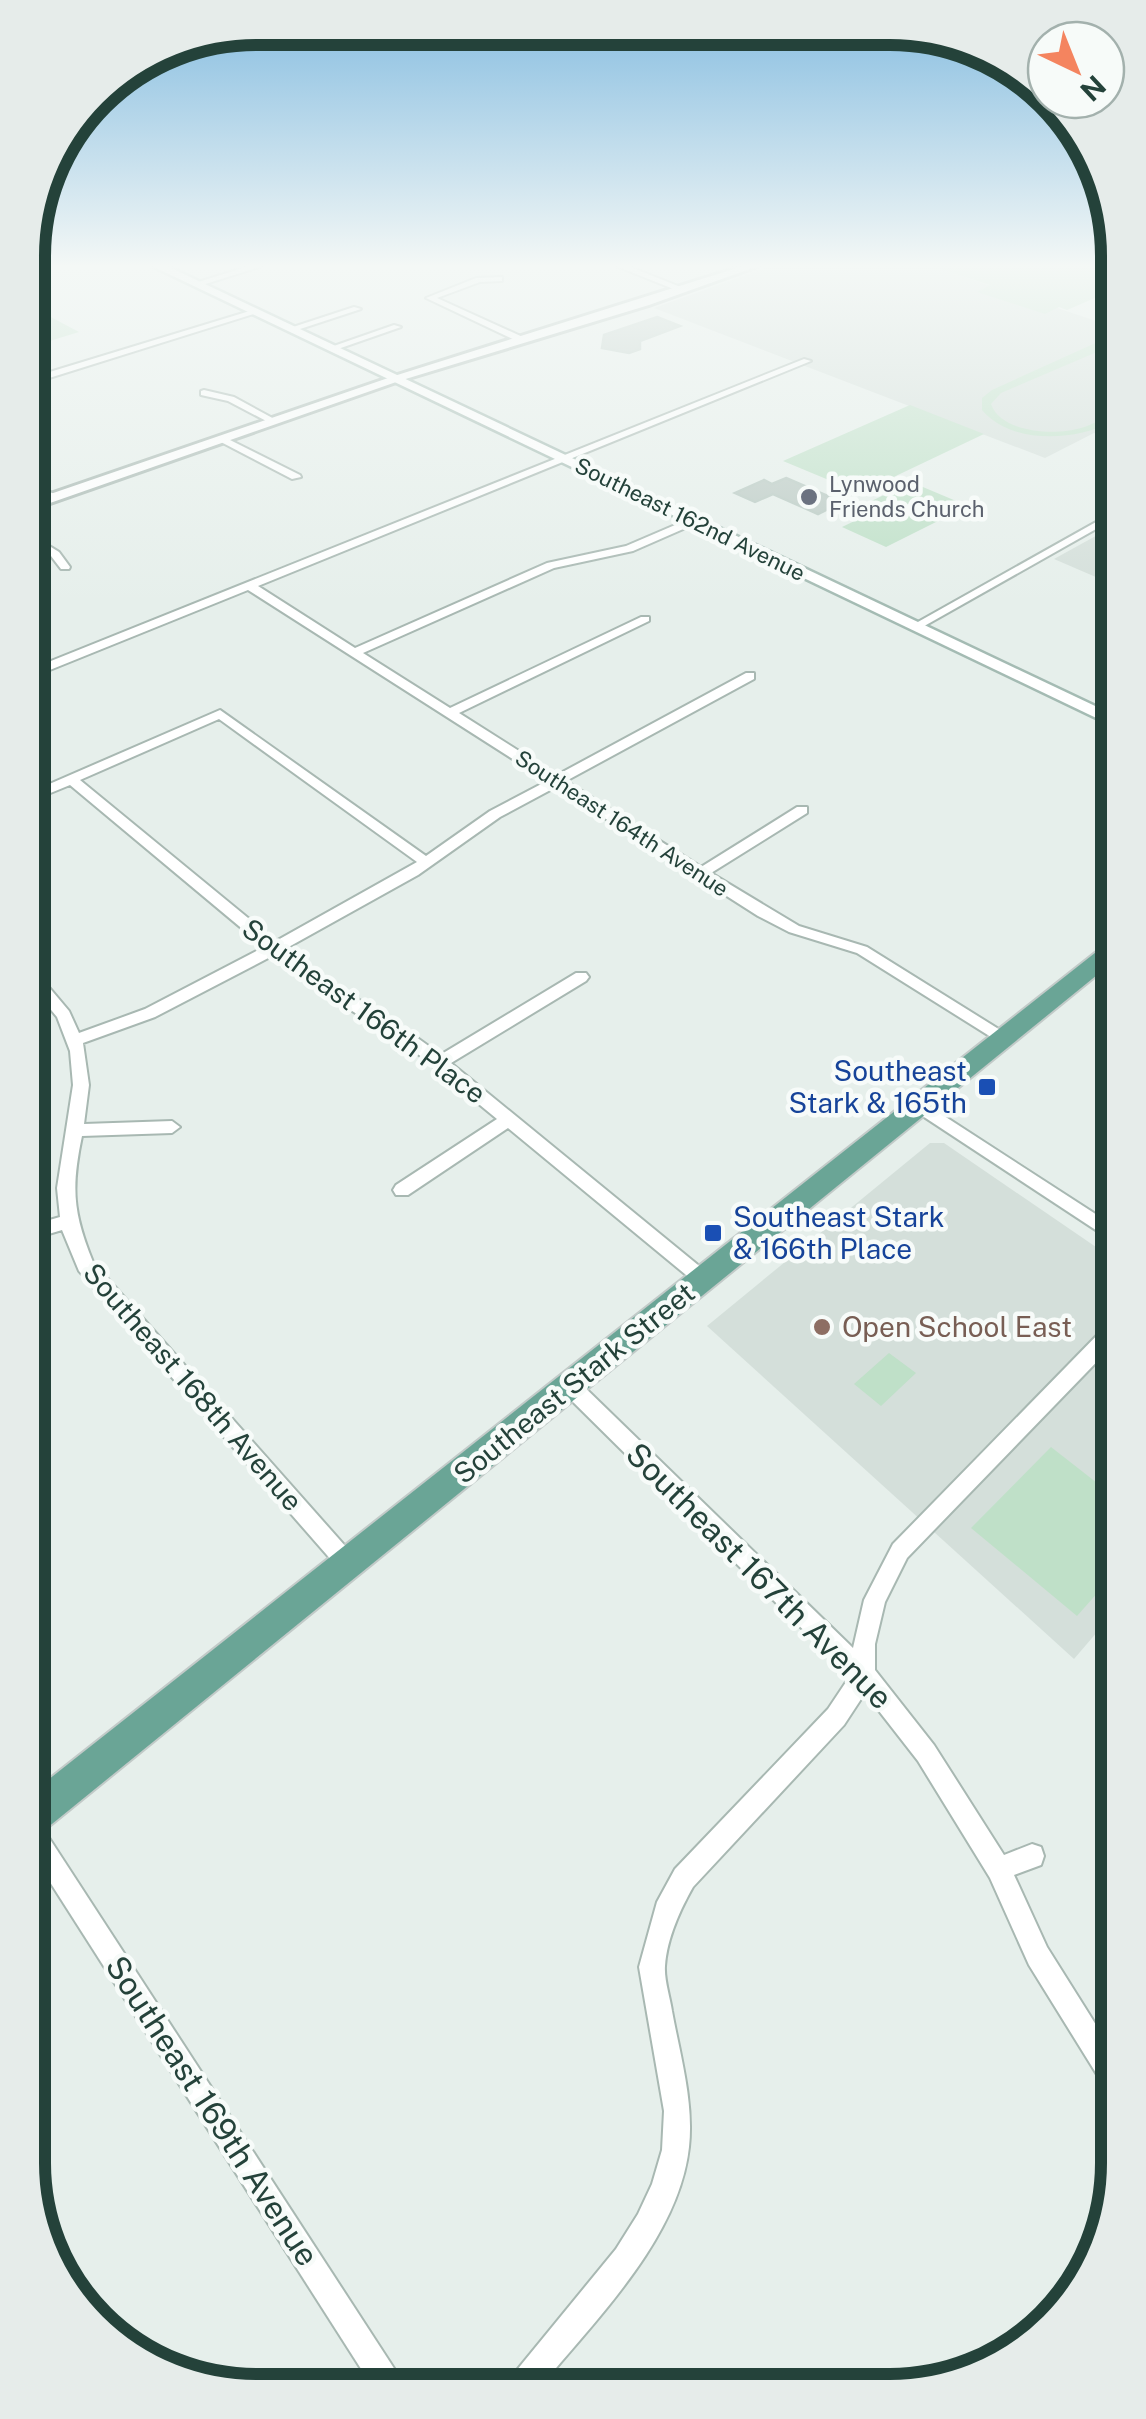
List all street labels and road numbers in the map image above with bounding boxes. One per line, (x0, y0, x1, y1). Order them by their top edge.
street label: Southeast 162nd Avenue (571, 452, 809, 586)
street label: Southeast 164th Avenue (511, 744, 733, 902)
street label: Southeast 166th Place (236, 911, 492, 1110)
street label: Southeast 168th Avenue (77, 1256, 310, 1517)
street label: Southeast Stark Street (447, 1275, 701, 1490)
street label: Southeast 167th Avenue (619, 1435, 900, 1716)
street label: Southeast 169th Avenue (98, 1949, 326, 2272)

